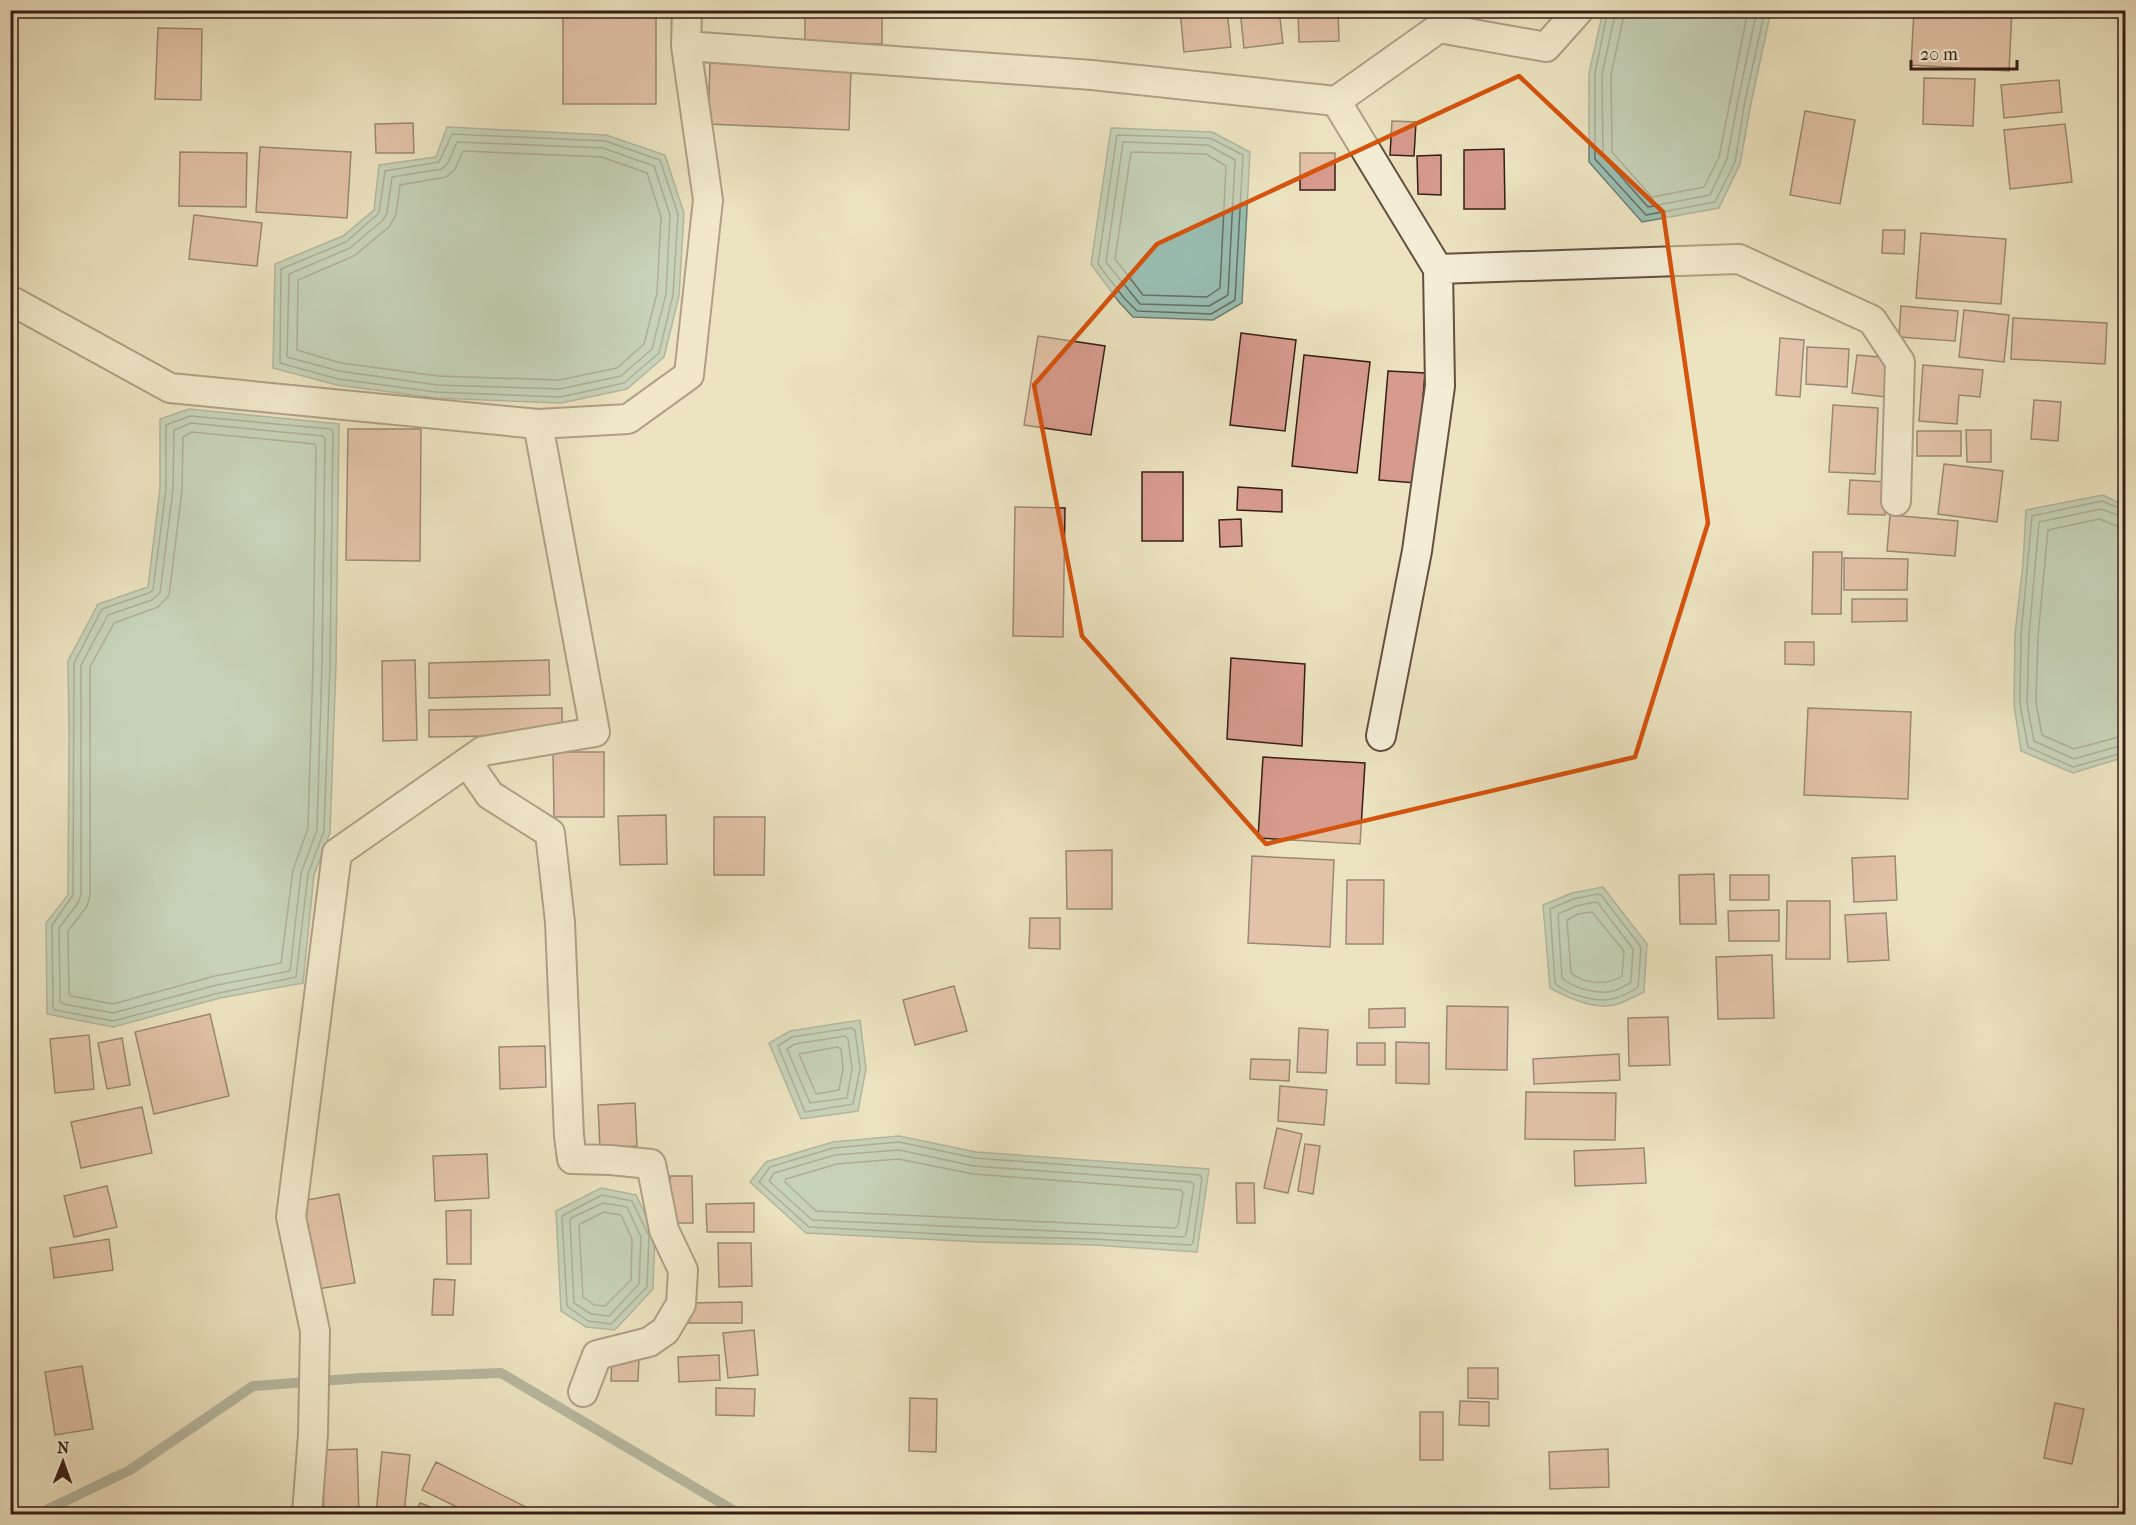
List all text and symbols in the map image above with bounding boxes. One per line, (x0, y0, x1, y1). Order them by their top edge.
scale bar (1911, 33, 2018, 71)
text: 20 m (1920, 44, 1958, 65)
north arrow (33, 1432, 93, 1492)
text: N (57, 1438, 70, 1457)

